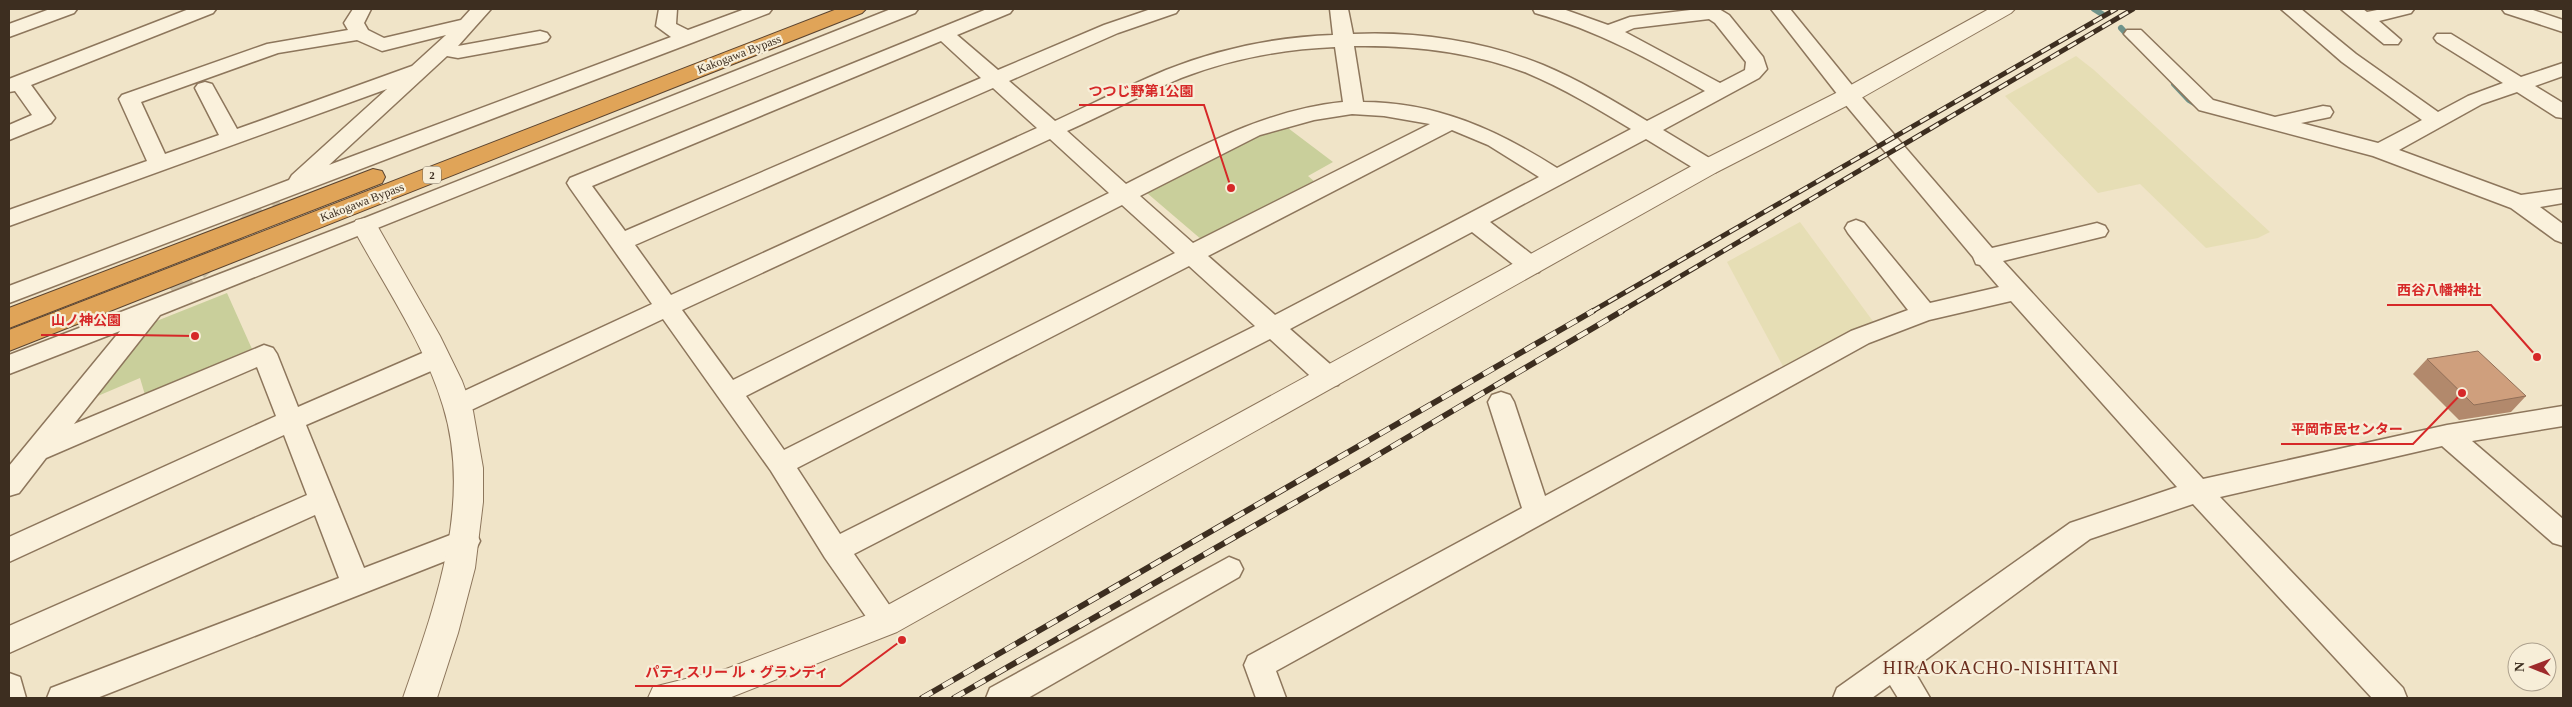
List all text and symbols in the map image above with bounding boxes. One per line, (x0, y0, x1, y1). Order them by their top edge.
street label: Kakogawa Bypass (695, 31, 783, 76)
callout: つつじ野第1公園 (1079, 76, 1204, 105)
text: つつじ野第1公園 (1089, 83, 1194, 99)
road number: 2 (423, 166, 441, 184)
street label: Kakogawa Bypass (318, 179, 406, 224)
callout: 西谷八幡神社 (2387, 276, 2491, 305)
text: 西谷八幡神社 (2397, 282, 2481, 298)
callout: 山ノ神公園 (41, 306, 131, 335)
text: 山ノ神公園 (51, 312, 121, 328)
callout: 平岡市民センター (2281, 415, 2413, 444)
text: 平岡市民センター (2291, 422, 2403, 437)
north arrow (2507, 642, 2557, 692)
callout: パティスリー ル・グランディ (635, 657, 840, 686)
district label: HIRAOKACHO-NISHITANI (1883, 658, 2119, 678)
text: N (2512, 662, 2527, 672)
text: パティスリー ル・グランディ (645, 664, 829, 680)

